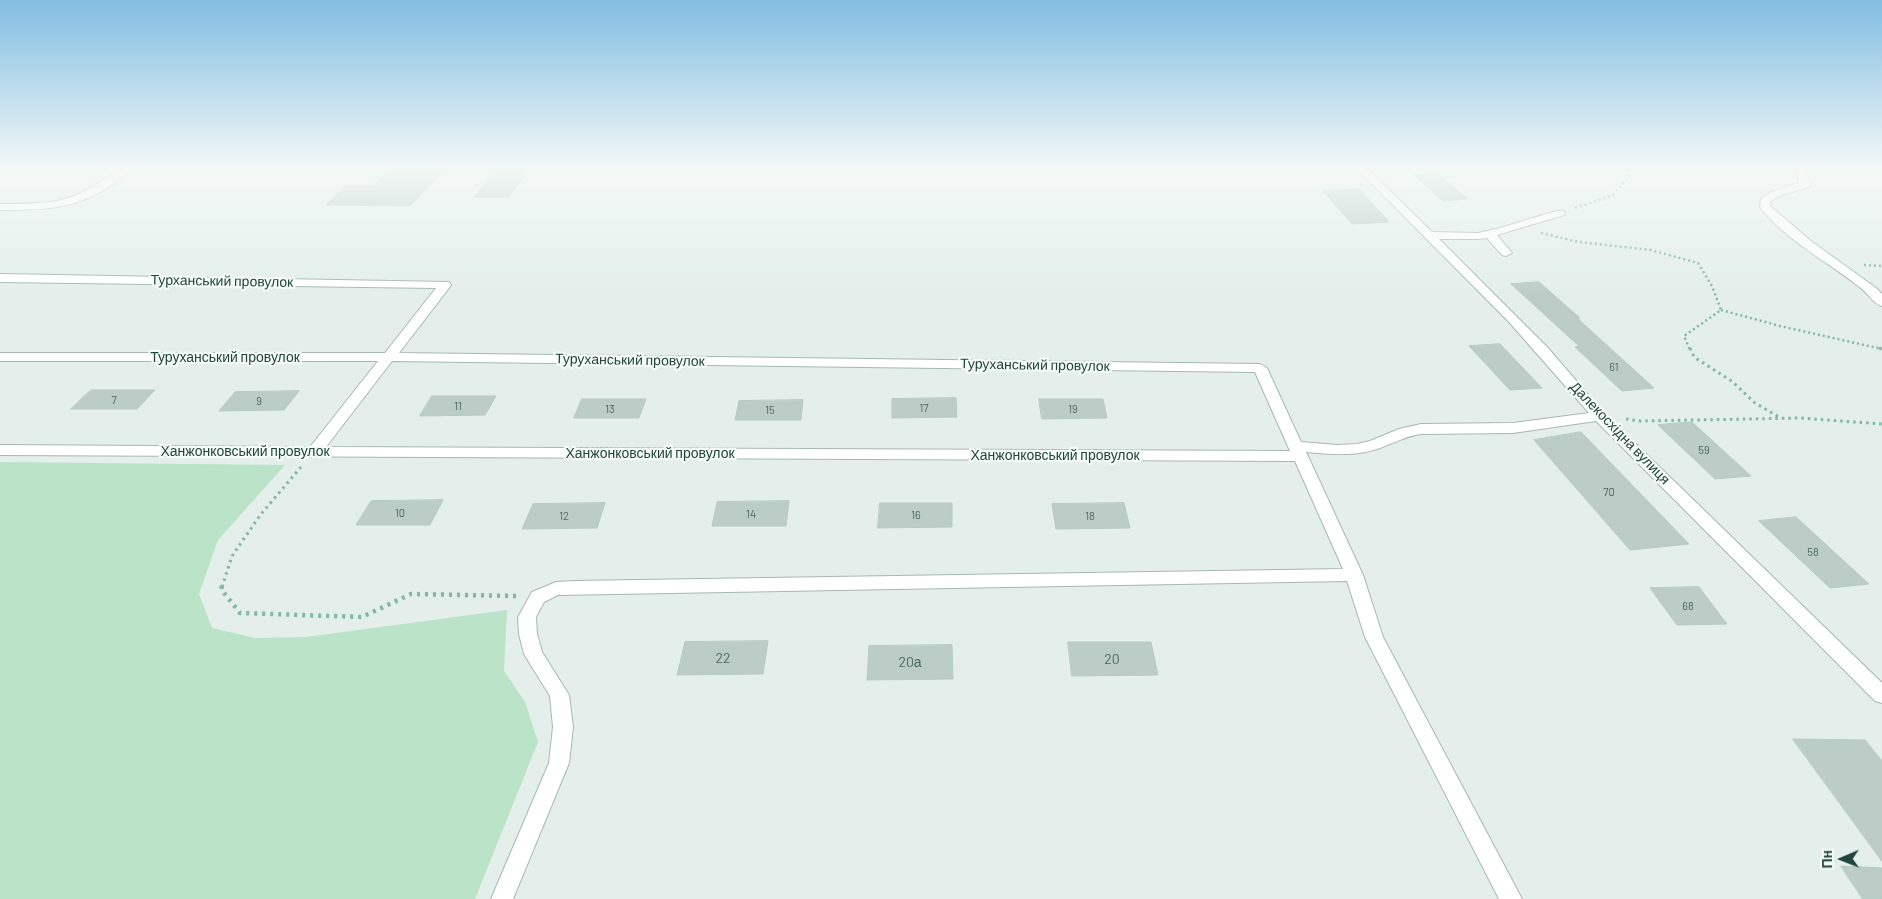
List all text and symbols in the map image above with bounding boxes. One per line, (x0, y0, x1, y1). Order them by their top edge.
street label: Турханський провулок (151, 271, 293, 291)
street label: Туруханський провулок (150, 349, 300, 365)
street label: Туруханський провулок (555, 350, 705, 370)
street label: Туруханський провулок (960, 355, 1110, 375)
house number: 61 (1609, 360, 1619, 374)
street label: Далекосхідна вулиця (1567, 378, 1673, 488)
house number: 7 (111, 393, 117, 407)
house number: 9 (256, 394, 262, 408)
house number: 11 (454, 399, 462, 413)
house number: 17 (919, 401, 929, 415)
house number: 13 (605, 402, 615, 416)
house number: 19 (1068, 402, 1078, 416)
house number: 15 (765, 403, 775, 417)
street label: Ханжонковський провулок (160, 443, 330, 459)
house number: 59 (1698, 443, 1710, 457)
street label: Ханжонковський провулок (565, 445, 735, 461)
street label: Ханжонковський провулок (970, 447, 1140, 463)
house number: 70 (1603, 485, 1615, 499)
house number: 10 (395, 506, 405, 520)
house number: 14 (746, 507, 756, 521)
house number: 16 (911, 508, 921, 522)
house number: 12 (559, 509, 569, 523)
house number: 18 (1085, 509, 1095, 523)
house number: 58 (1807, 545, 1819, 559)
house number: 68 (1682, 599, 1694, 613)
house number: 22 (715, 650, 731, 666)
house number: 20 (1104, 651, 1120, 667)
house number: 20а (898, 654, 922, 670)
north arrow (1817, 834, 1867, 884)
text: Пн (1818, 850, 1835, 869)

